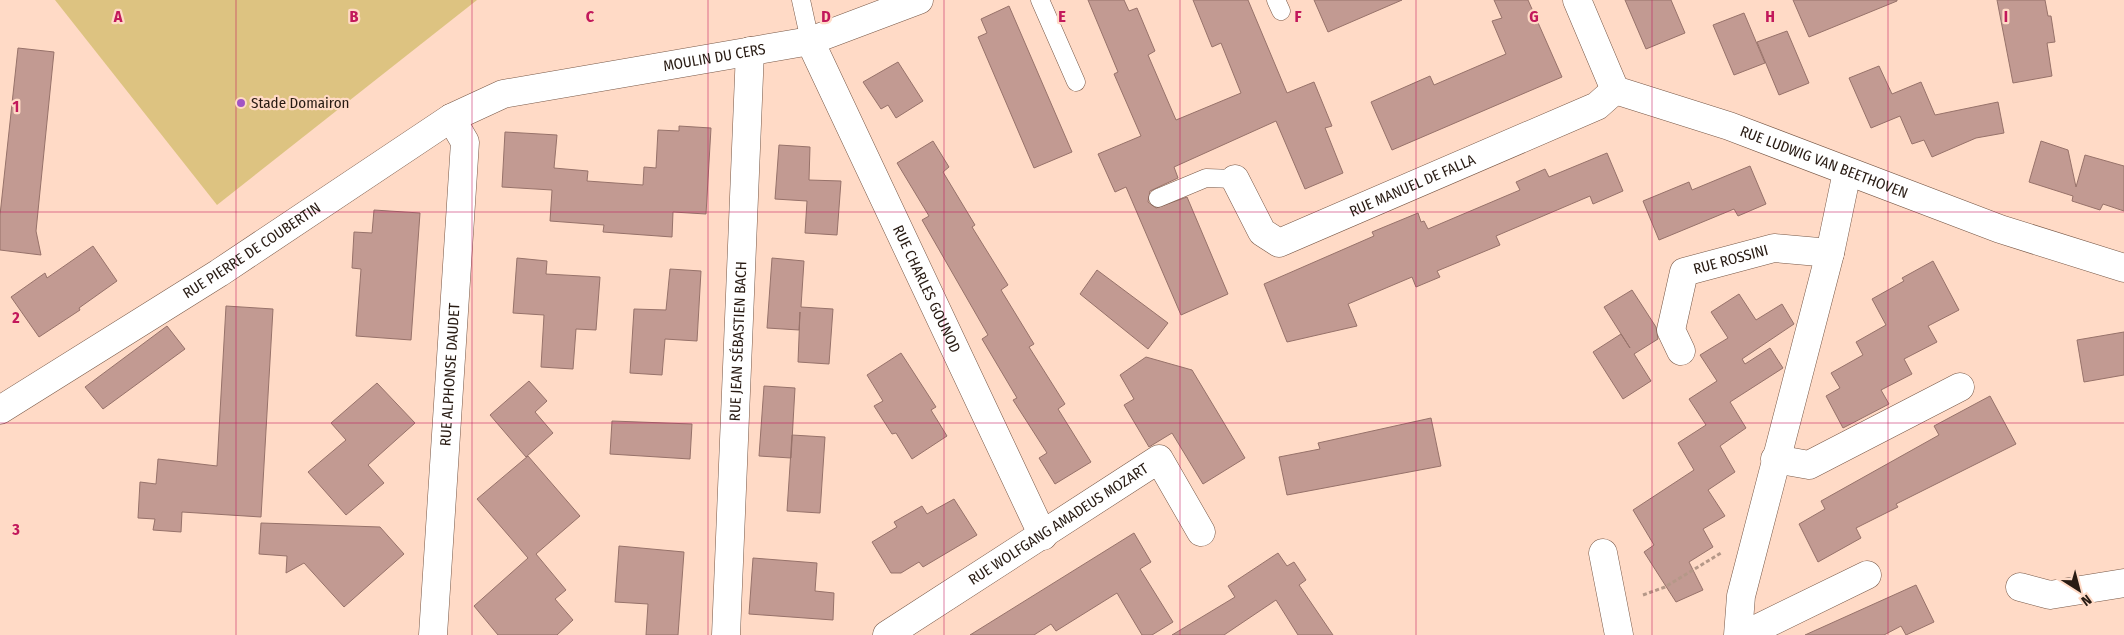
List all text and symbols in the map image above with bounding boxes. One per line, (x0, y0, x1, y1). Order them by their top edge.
text: A (113, 7, 123, 26)
text: B (350, 7, 359, 26)
text: C (586, 7, 595, 26)
text: D (821, 7, 831, 26)
text: E (1058, 7, 1066, 26)
text: F (1294, 7, 1302, 26)
text: G (1529, 7, 1539, 26)
text: H (1765, 7, 1775, 26)
text: I (2004, 7, 2008, 26)
street label: MOULIN DU CERS (662, 40, 767, 75)
place label: Stade Domairon (251, 94, 349, 112)
text: 1 (13, 97, 19, 116)
marker: Stade Domairon (235, 97, 247, 109)
street label: RUE LUDWIG VAN BEETHOVEN (1738, 122, 1911, 202)
street label: RUE MANUEL DE FALLA (1347, 150, 1478, 221)
street label: RUE PIERRE DE COUBERTIN (179, 199, 324, 302)
street label: RUE CHARLES GOUNOD (889, 222, 964, 356)
street label: RUE ROSSINI (1691, 241, 1770, 278)
street label: RUE JEAN SÉBASTIEN BACH (726, 261, 750, 422)
street label: RUE ALPHONSE DAUDET (436, 302, 464, 447)
text: 2 (11, 308, 20, 327)
street label: RUE WOLFGANG AMADEUS MOZART (965, 459, 1151, 589)
text: 3 (11, 520, 20, 539)
north arrow (2054, 565, 2104, 615)
text: N (2078, 591, 2095, 609)

